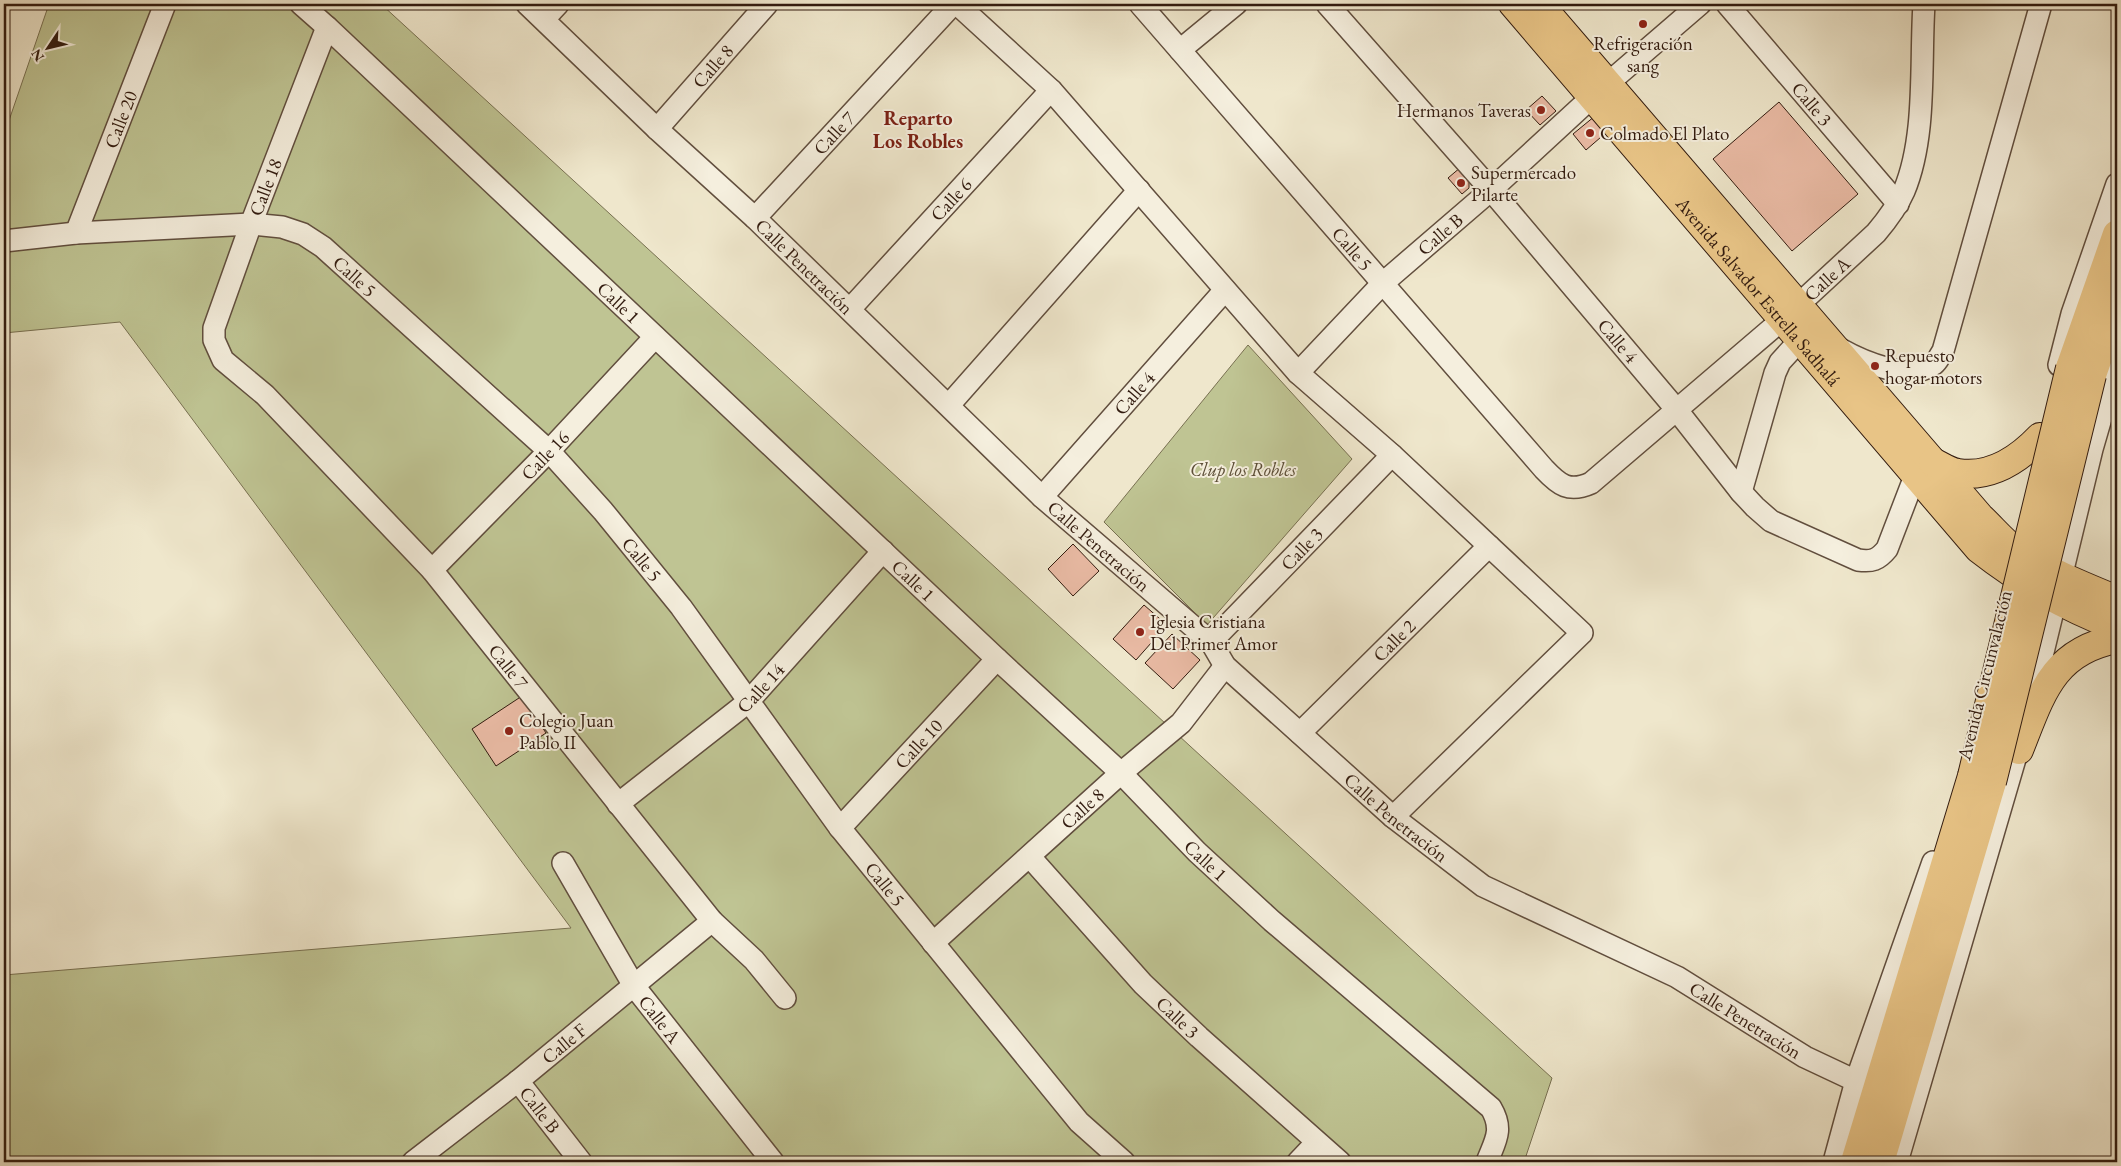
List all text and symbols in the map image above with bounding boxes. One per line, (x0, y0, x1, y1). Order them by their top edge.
marker: Refrigeración sang (1637, 18, 1649, 30)
north arrow (22, 22, 72, 72)
place label: Refrigeración sang (1593, 31, 1693, 78)
street label: Calle 8 (687, 39, 739, 94)
text: N (26, 45, 48, 65)
street label: Calle 3 (1786, 77, 1838, 131)
street label: Calle 20 (98, 87, 143, 152)
place label: Hermanos Taveras (1397, 98, 1531, 123)
marker: Hermanos Taveras (1535, 104, 1547, 116)
street label: Calle 7 (808, 105, 861, 160)
district label: Reparto Los Robles (873, 105, 963, 154)
place label: Colmado El Plato (1600, 121, 1729, 146)
marker: Colmado El Plato (1584, 127, 1596, 139)
street label: Calle 18 (243, 155, 288, 220)
place label: Supermercado Pilarte (1471, 160, 1576, 207)
street label: Calle 6 (925, 172, 977, 227)
marker: Supermercado Pilarte (1455, 177, 1467, 189)
street label: Avenida Salvador Estrella Sadhalá (1670, 191, 1846, 392)
street label: Calle B (1412, 208, 1468, 261)
street label: Calle Penetración (750, 213, 859, 320)
street label: Calle 5 (1326, 222, 1378, 276)
street label: Calle 5 (328, 250, 382, 303)
street label: Calle A (1799, 251, 1856, 307)
street label: Calle 1 (592, 276, 646, 329)
street label: Calle 4 (1592, 313, 1644, 369)
place label: Repuesto hogar motors (1885, 343, 1982, 390)
marker: Repuesto hogar motors (1869, 360, 1881, 372)
street label: Calle 4 (1108, 365, 1161, 420)
street label: Calle 16 (515, 425, 575, 486)
park label: Clup los Robles (1190, 457, 1297, 482)
street label: Calle Penetración (1042, 495, 1155, 597)
street label: Calle 3 (1275, 522, 1328, 576)
street label: Calle 5 (616, 532, 667, 587)
street label: Calle 1 (886, 554, 940, 607)
street label: Avenida Circunvalación (1951, 588, 2018, 764)
place label: Iglesia Cristiana Del Primer Amor (1150, 609, 1278, 656)
street label: Calle 2 (1367, 614, 1421, 667)
marker: Iglesia Cristiana Del Primer Amor (1134, 626, 1146, 638)
street label: Calle 7 (483, 639, 534, 695)
street label: Calle 14 (732, 657, 791, 719)
place label: Colegio Juan Pablo II (519, 708, 614, 755)
street label: Calle 10 (889, 714, 948, 774)
marker: Colegio Juan Pablo II (503, 725, 515, 737)
street label: Calle Penetración (1339, 767, 1453, 868)
street label: Calle 8 (1055, 782, 1110, 835)
street label: Calle 1 (1179, 834, 1233, 887)
street label: Calle 5 (859, 857, 911, 912)
street label: Calle Penetración (1685, 976, 1806, 1065)
street label: Calle A (633, 990, 687, 1049)
street label: Calle 3 (1151, 991, 1204, 1044)
street label: Calle F (536, 1018, 592, 1070)
street label: Calle B (514, 1081, 566, 1138)

